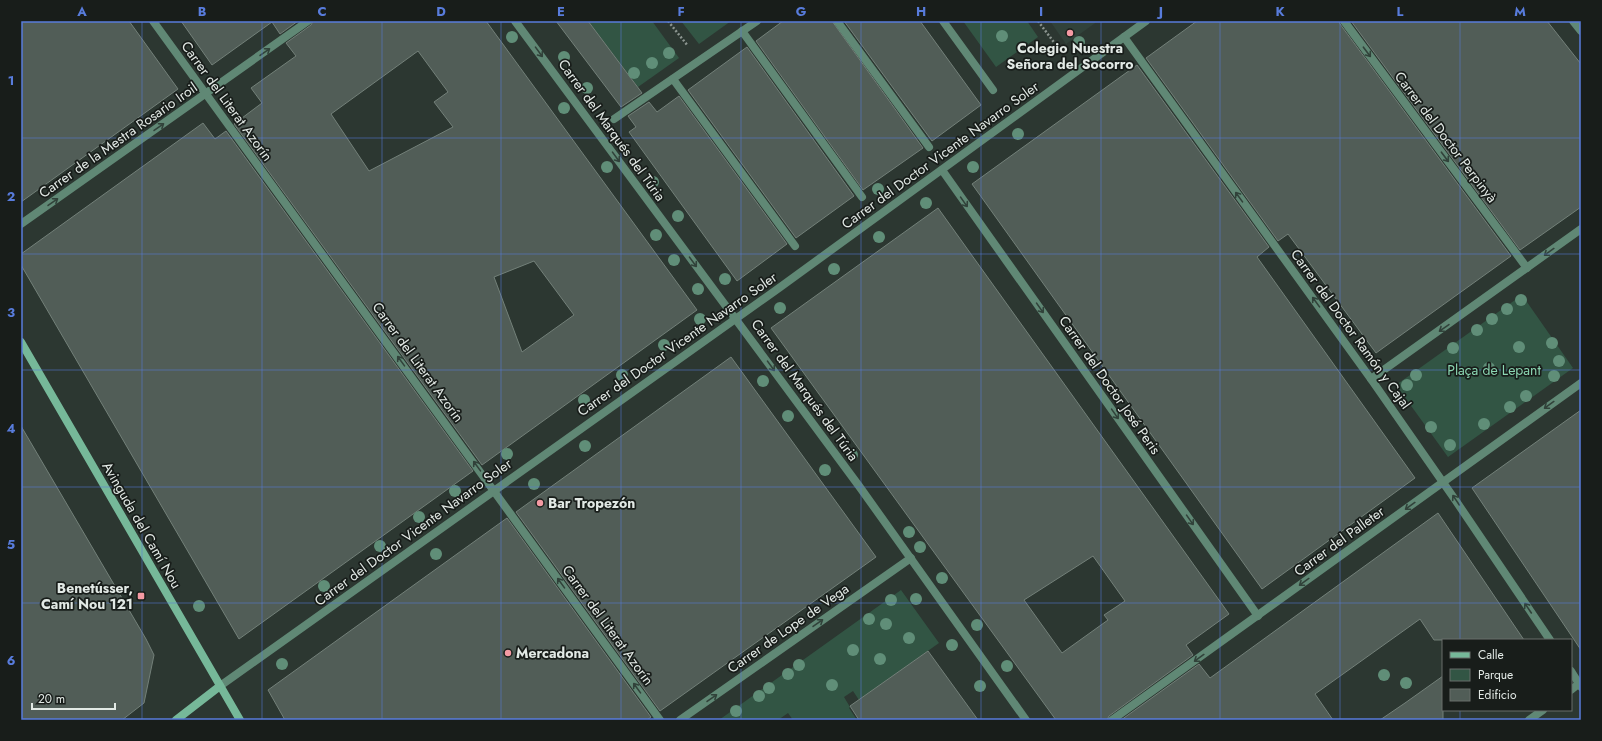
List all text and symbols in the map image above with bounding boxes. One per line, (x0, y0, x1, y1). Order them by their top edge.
text: A (76, 2, 87, 21)
text: B (198, 2, 207, 21)
text: C (317, 2, 327, 21)
text: D (436, 2, 446, 21)
text: E (557, 2, 565, 21)
text: F (677, 2, 685, 21)
text: G (796, 2, 807, 21)
text: H (916, 2, 926, 21)
text: I (1039, 2, 1043, 21)
text: J (1156, 2, 1163, 21)
text: K (1275, 2, 1285, 21)
text: L (1397, 2, 1404, 21)
text: M (1514, 2, 1526, 21)
marker: Colegio Nuestra Señora del Socorro (1065, 28, 1075, 38)
street label: Carrer del Literat Azorín (177, 37, 277, 165)
place label: Colegio Nuestra Señora del Socorro (1007, 38, 1133, 74)
one-way arrow (534, 47, 543, 58)
one-way arrow (1363, 47, 1372, 58)
one-way arrow (259, 48, 270, 56)
street label: Carrer del Marqués del Túria (554, 55, 670, 205)
street label: Carrer del Doctor Perpinyà (1390, 67, 1502, 207)
text: 1 (8, 71, 14, 90)
street label: Carrer del Doctor Vicente Navarro Soler (837, 76, 1043, 233)
street label: Carrer de la Mestra Rosario Iroil (35, 77, 201, 203)
one-way arrow (153, 123, 164, 131)
one-way arrow (612, 151, 620, 162)
one-way arrow (1441, 151, 1449, 162)
text: 2 (7, 187, 15, 206)
one-way arrow (1235, 192, 1244, 203)
one-way arrow (960, 196, 969, 207)
one-way arrow (47, 198, 58, 206)
street label: Carrer del Doctor Ramón y Cajal (1286, 245, 1416, 413)
one-way arrow (1544, 248, 1555, 256)
one-way arrow (689, 256, 697, 267)
street label: Carrer del Doctor Vicente Navarro Soler (573, 267, 781, 421)
one-way arrow (1312, 297, 1320, 308)
street label: Carrer del Literat Azorín (368, 298, 468, 426)
one-way arrow (1036, 302, 1044, 313)
text: 3 (7, 303, 15, 322)
street label: Carrer del Doctor José Peris (1054, 312, 1166, 459)
street label: Carrer del Marqués del Túria (747, 315, 863, 465)
one-way arrow (1438, 324, 1449, 332)
one-way arrow (397, 356, 405, 367)
one-way arrow (766, 360, 775, 371)
park label: Plaça de Lepant (1447, 360, 1541, 380)
one-way arrow (1544, 401, 1555, 410)
one-way arrow (1111, 408, 1119, 419)
text: 4 (6, 419, 16, 438)
street label: Carrer del Doctor Vicente Navarro Soler (310, 453, 516, 610)
street label: Avinguda del Camí Nou (97, 458, 187, 592)
one-way arrow (473, 461, 481, 472)
place label: Bar Tropezón (548, 493, 635, 513)
one-way arrow (1452, 495, 1460, 506)
marker: Bar Tropezón (535, 498, 545, 508)
street label: Carrer del Palleter (1290, 501, 1389, 581)
one-way arrow (1404, 502, 1415, 510)
one-way arrow (1186, 514, 1194, 525)
text: 5 (7, 535, 15, 554)
street label: Carrer del Literat Azorín (558, 561, 658, 689)
place label: Benetússer, Camí Nou 121 (41, 578, 133, 614)
one-way arrow (557, 578, 565, 589)
street label: Carrer de Lope de Vega (723, 578, 853, 678)
one-way arrow (1299, 578, 1310, 586)
marker: Benetússer, Camí Nou 121 (136, 591, 146, 601)
one-way arrow (1524, 602, 1532, 613)
one-way arrow (812, 619, 823, 627)
legend (1442, 639, 1572, 711)
place label: Mercadona (516, 643, 589, 663)
text: Calle (1478, 646, 1504, 664)
marker: Mercadona (503, 648, 513, 658)
text: 6 (7, 651, 16, 670)
one-way arrow (1193, 654, 1204, 662)
text: Parque (1478, 666, 1513, 684)
one-way arrow (633, 683, 642, 694)
scale bar (32, 685, 115, 711)
text: Edificio (1478, 686, 1517, 704)
text: 20 m (38, 690, 65, 708)
one-way arrow (706, 694, 717, 702)

